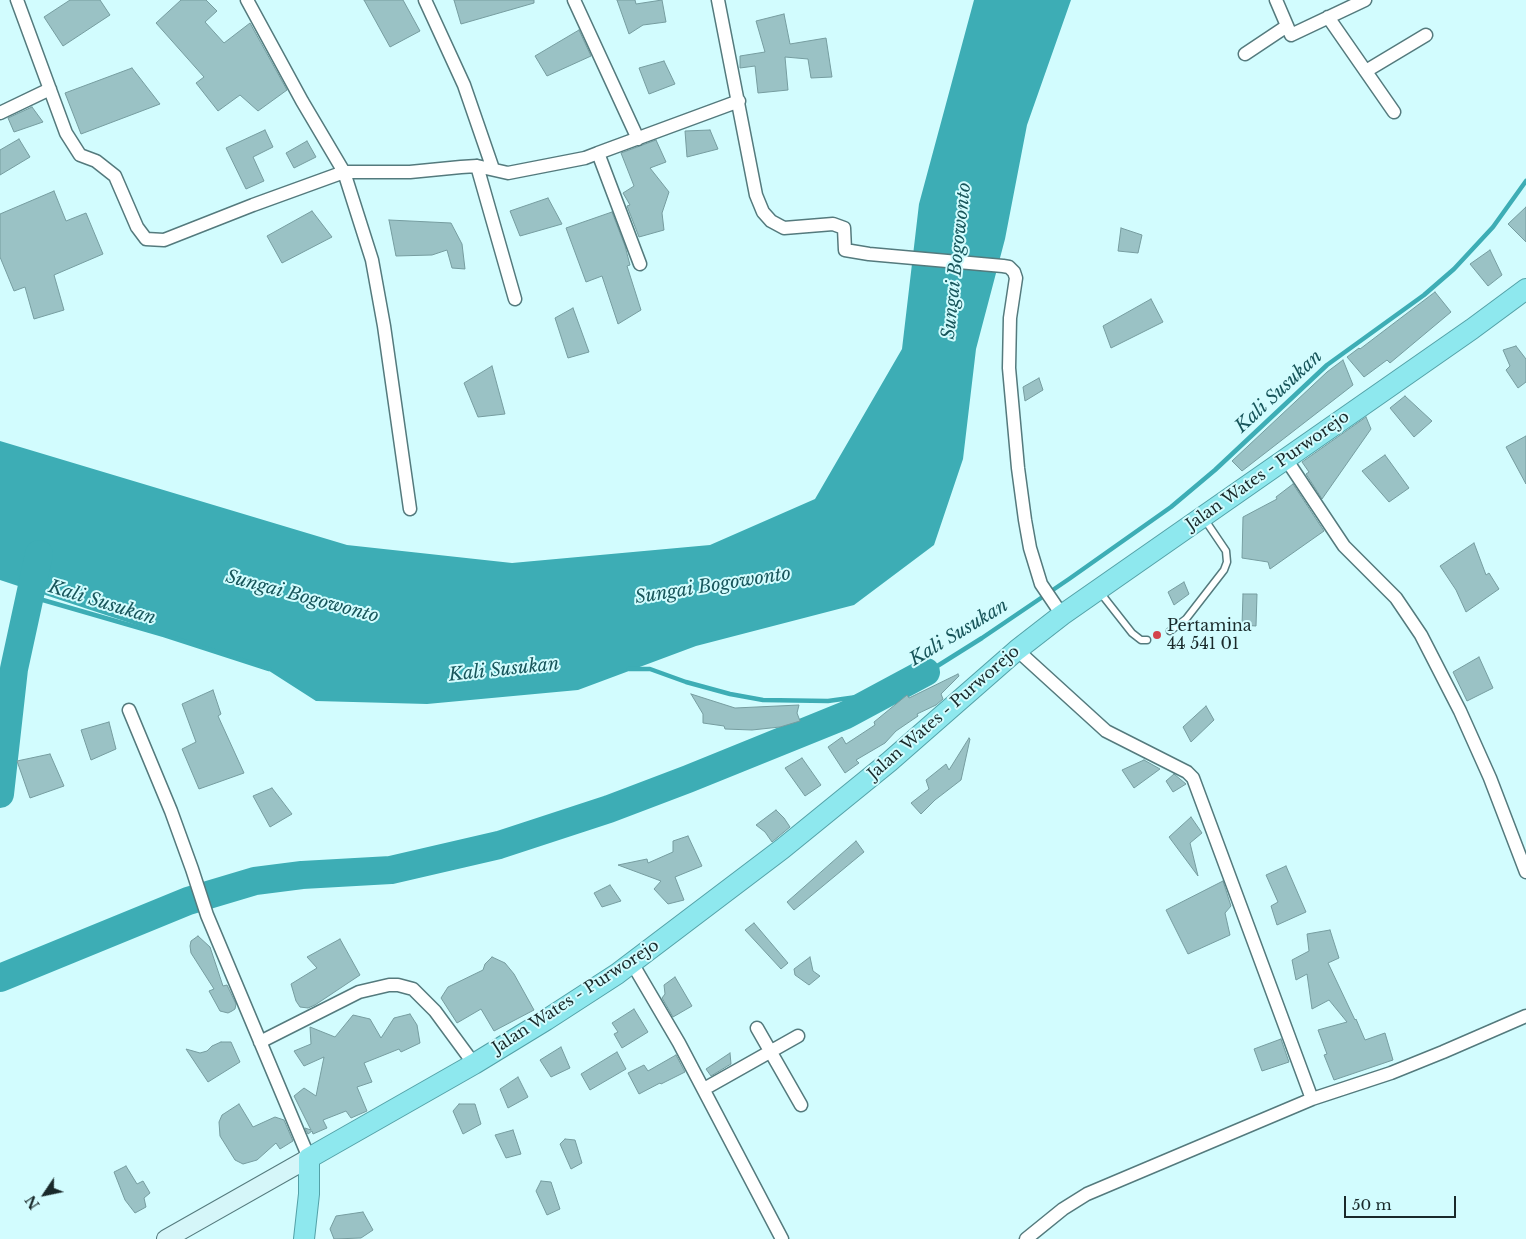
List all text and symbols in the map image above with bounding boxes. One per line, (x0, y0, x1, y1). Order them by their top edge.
water label: Sungai Bogowonto (938, 182, 976, 340)
water label: Kali Susukan (1231, 346, 1327, 438)
street label: Jalan Wates - Purworejo (1183, 407, 1353, 535)
water label: Sungai Bogowonto (634, 563, 792, 609)
water label: Sungai Bogowonto (223, 566, 381, 628)
water label: Kali Susukan (46, 576, 158, 630)
water label: Kali Susukan (906, 595, 1012, 671)
place label: Pertamina 44 541 01 (1167, 616, 1252, 654)
marker: Pertamina 44 541 01 (1151, 629, 1163, 641)
street label: Jalan Wates - Purworejo (864, 642, 1024, 784)
water label: Kali Susukan (448, 653, 560, 687)
street label: Jalan Wates - Purworejo (489, 936, 663, 1058)
north arrow (20, 1169, 70, 1219)
scale bar (1346, 1186, 1458, 1218)
text: N (21, 1192, 44, 1213)
text: 50 m (1352, 1195, 1392, 1214)

